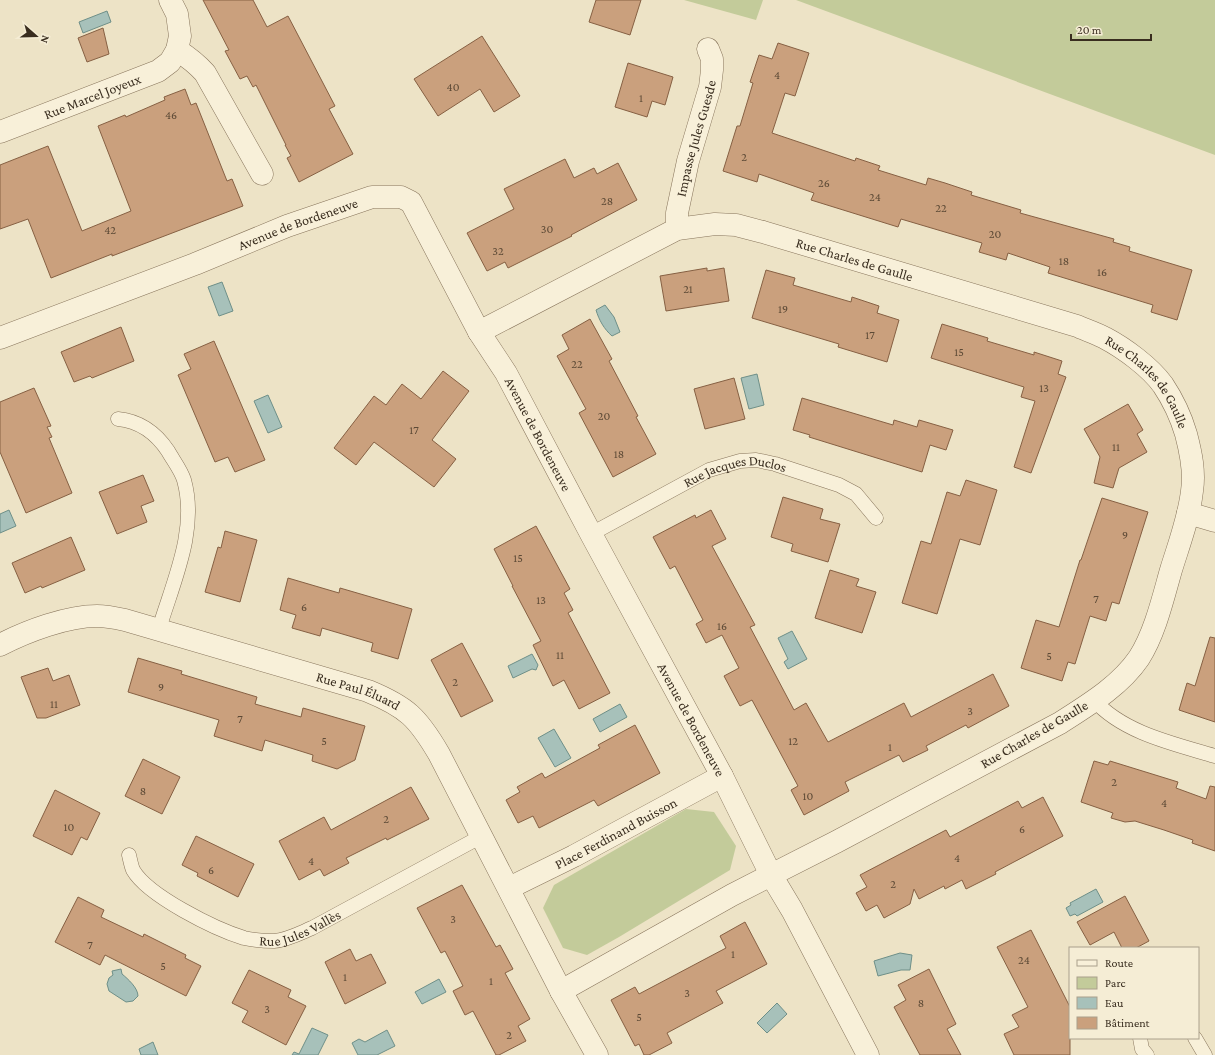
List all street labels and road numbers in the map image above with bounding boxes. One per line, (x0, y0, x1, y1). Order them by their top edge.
street label: Rue Marcel Joyeux (42, 70, 143, 122)
street label: Impasse Jules Guesde (673, 79, 719, 198)
street label: Avenue de Bordeneuve (236, 194, 360, 253)
street label: Rue Charles de Gaulle (794, 234, 915, 284)
street label: Rue Charles de Gaulle (1102, 332, 1192, 431)
street label: Avenue de Bordeneuve (502, 374, 575, 494)
street label: Rue Jacques Duclos (680, 452, 789, 490)
street label: Avenue de Bordeneuve (654, 660, 729, 779)
street label: Rue Paul Éluard (314, 668, 404, 714)
street label: Rue Charles de Gaulle (977, 697, 1091, 771)
street label: Place Ferdinand Buisson (552, 794, 680, 872)
street label: Rue Jules Vallès (259, 906, 343, 949)

